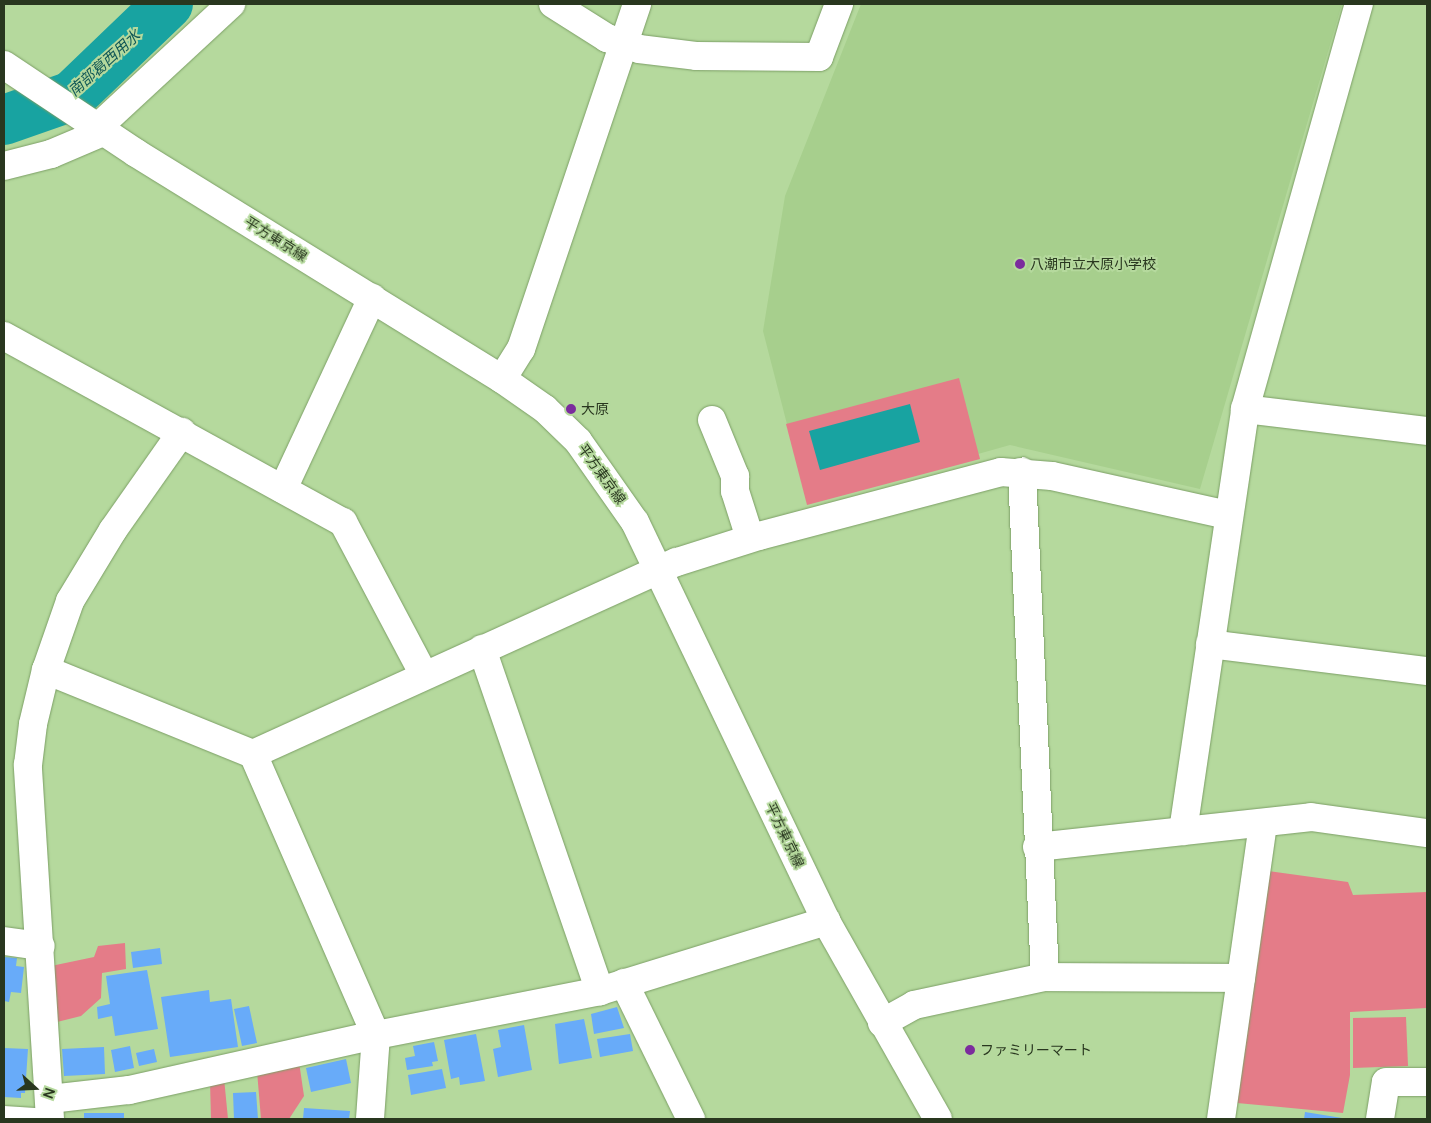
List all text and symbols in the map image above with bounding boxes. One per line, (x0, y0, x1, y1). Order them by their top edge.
water label: 南部葛西用水 (65, 26, 143, 100)
street label: 平方東京線 (242, 213, 310, 265)
place label: 八潮市立大原小学校 (1030, 256, 1156, 272)
marker: 八潮市立大原小学校 (1014, 258, 1026, 270)
place label: 大原 (581, 401, 609, 417)
marker: 大原 (565, 403, 577, 415)
street label: 平方東京線 (575, 441, 629, 507)
street label: 平方東京線 (762, 800, 808, 870)
place label: ファミリーマート (980, 1042, 1092, 1058)
marker: ファミリーマート (964, 1044, 976, 1056)
north arrow (10, 1063, 60, 1113)
text: N (39, 1085, 60, 1101)

